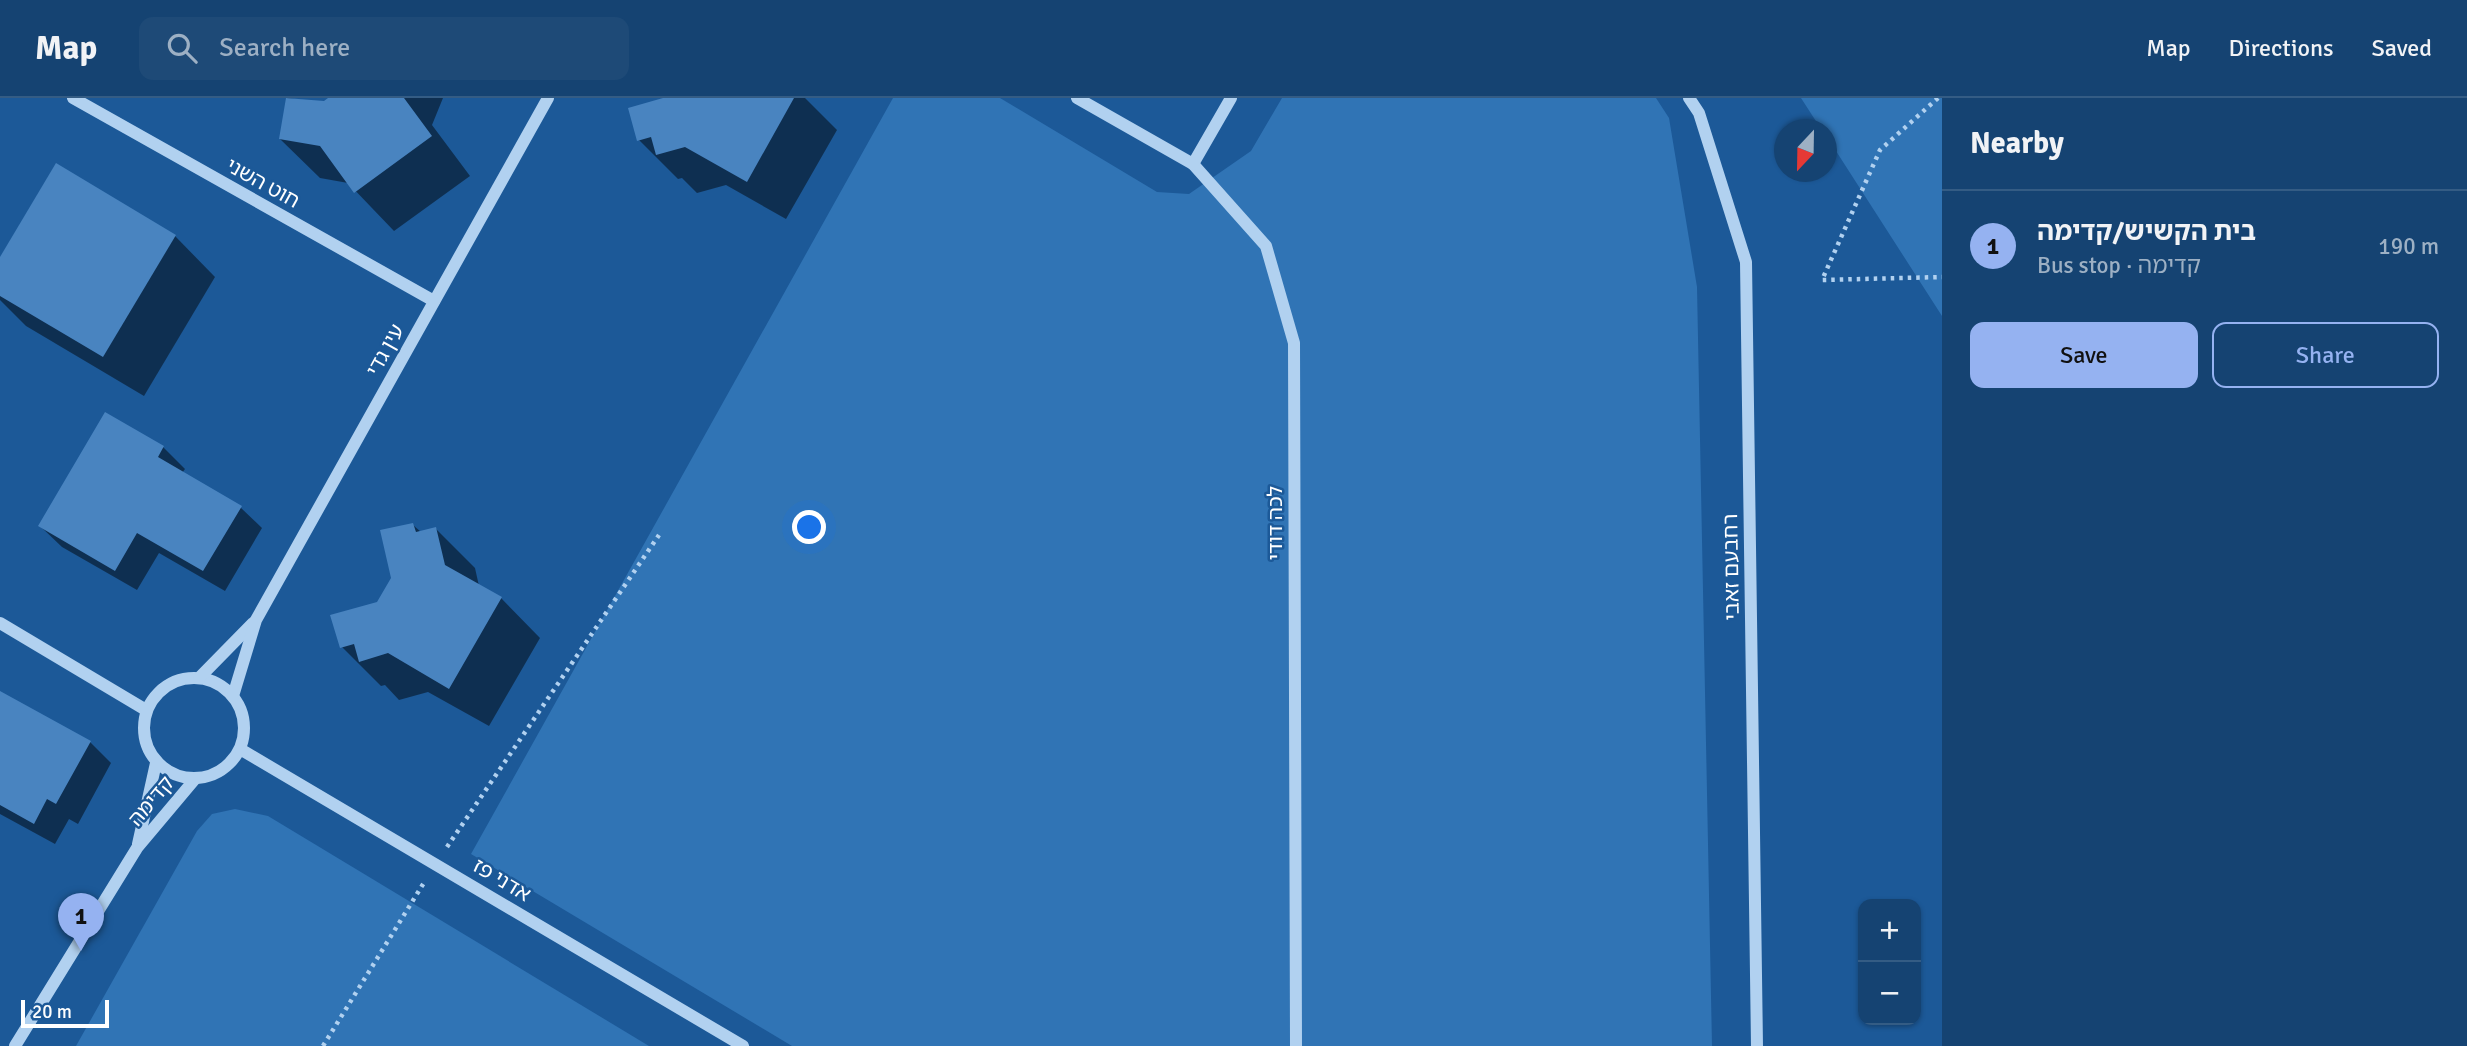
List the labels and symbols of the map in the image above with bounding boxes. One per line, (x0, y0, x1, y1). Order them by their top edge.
north arrow (1774, 119, 1837, 182)
street label: חוט השני (222, 152, 304, 214)
street label: עין גדי (360, 319, 410, 381)
street label: לכה דודי (1262, 486, 1288, 560)
your location (792, 510, 826, 544)
street label: רחבעם זאבי (1717, 513, 1745, 621)
street label: קדימה (123, 771, 179, 831)
street label: אדני פז (468, 853, 536, 907)
pin: 1 (58, 893, 104, 951)
scale bar (21, 997, 108, 1029)

